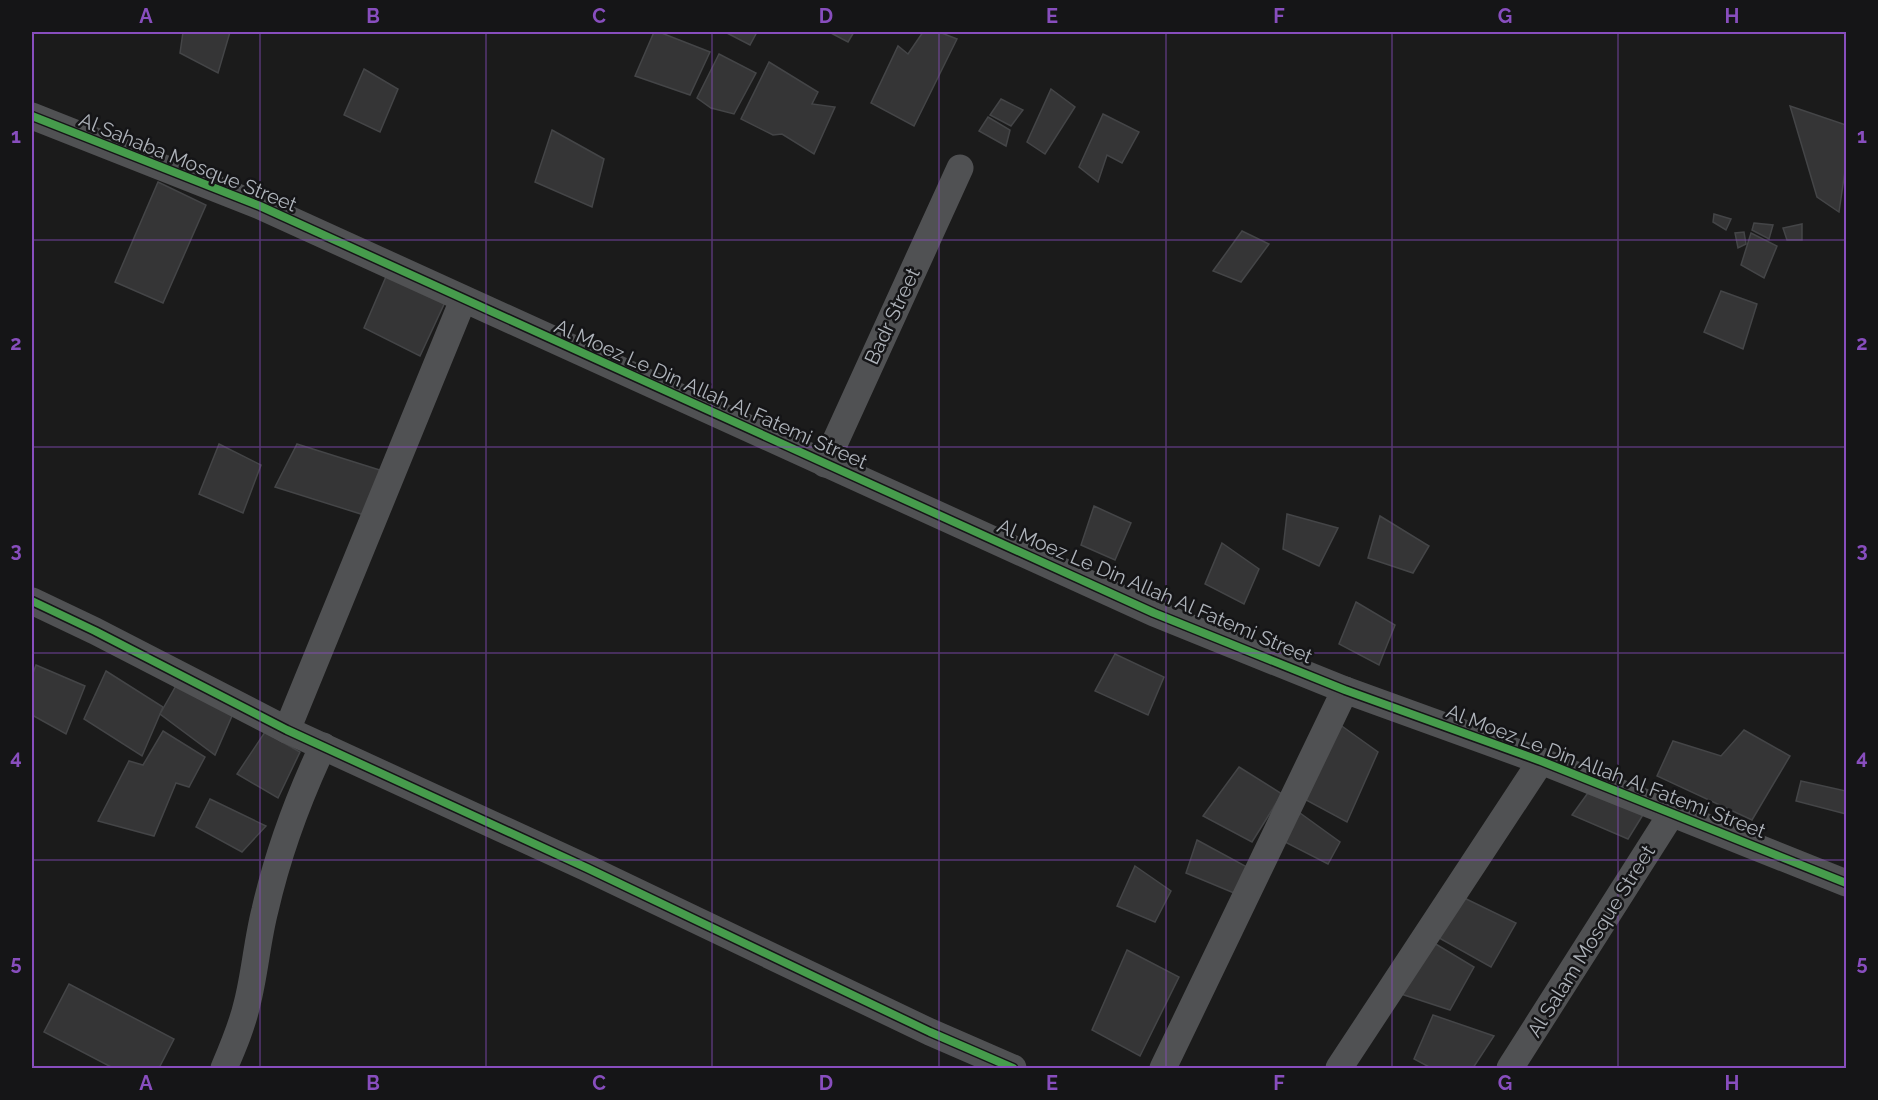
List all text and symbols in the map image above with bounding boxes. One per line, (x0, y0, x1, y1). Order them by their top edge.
text: A (139, 4, 153, 28)
text: B (366, 4, 380, 28)
text: C (592, 4, 606, 28)
text: D (819, 4, 833, 28)
text: E (1046, 4, 1058, 28)
text: F (1273, 4, 1285, 28)
text: G (1498, 4, 1512, 28)
text: H (1725, 4, 1739, 28)
street label: Al Sahaba Mosque Street (76, 107, 301, 217)
text: 1 (11, 124, 21, 148)
text: 1 (1857, 124, 1867, 148)
street label: Badr Street (859, 264, 925, 368)
street label: Al Moez Le Din Allah Al Fatemi Street (551, 314, 871, 474)
text: 2 (10, 331, 22, 355)
text: 2 (1856, 331, 1868, 355)
street label: Al Moez Le Din Allah Al Fatemi Street (994, 514, 1316, 669)
text: 3 (10, 538, 22, 562)
text: 3 (1856, 538, 1868, 562)
street label: Al Moez Le Din Allah Al Fatemi Street (1443, 699, 1769, 843)
text: 4 (10, 745, 22, 769)
text: 4 (1856, 745, 1868, 769)
street label: Al Salam Mosque Street (1522, 840, 1660, 1041)
text: 5 (10, 951, 22, 975)
text: 5 (1856, 951, 1868, 975)
text: A (139, 1071, 153, 1095)
text: B (366, 1071, 380, 1095)
text: C (592, 1071, 606, 1095)
text: D (819, 1071, 833, 1095)
text: E (1046, 1071, 1058, 1095)
text: F (1273, 1071, 1285, 1095)
text: G (1498, 1071, 1512, 1095)
text: H (1725, 1071, 1739, 1095)

